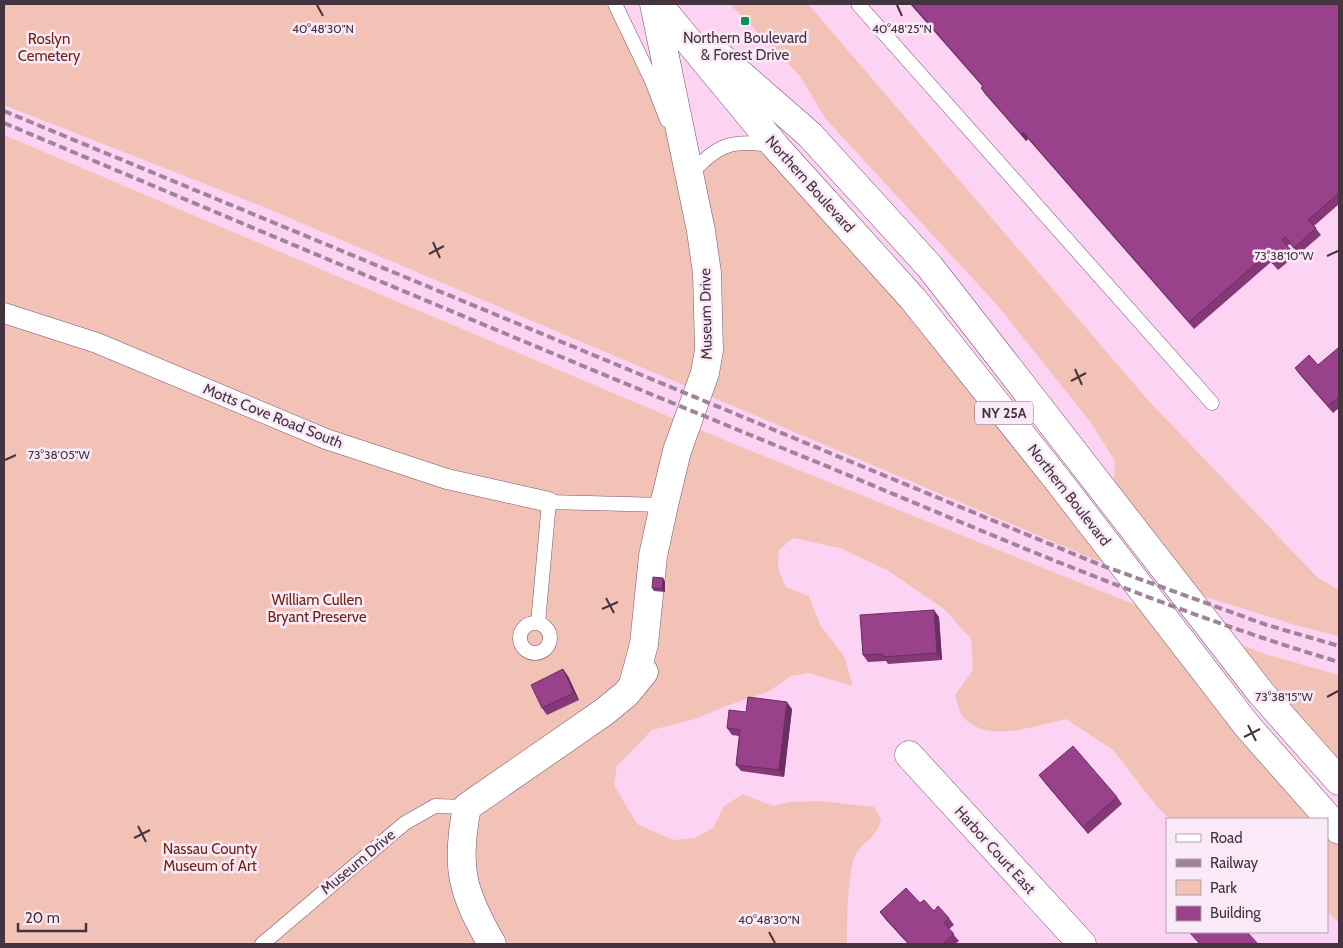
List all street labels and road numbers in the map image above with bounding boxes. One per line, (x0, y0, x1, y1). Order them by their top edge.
street label: Northern Boulevard (762, 132, 858, 236)
street label: Museum Drive (696, 268, 716, 360)
street label: Motts Cove Road South (200, 380, 346, 452)
road number: NY 25A (975, 402, 1033, 424)
street label: Northern Boulevard (1024, 441, 1114, 549)
street label: Harbor Court East (951, 802, 1039, 898)
street label: Museum Drive (317, 825, 399, 898)

